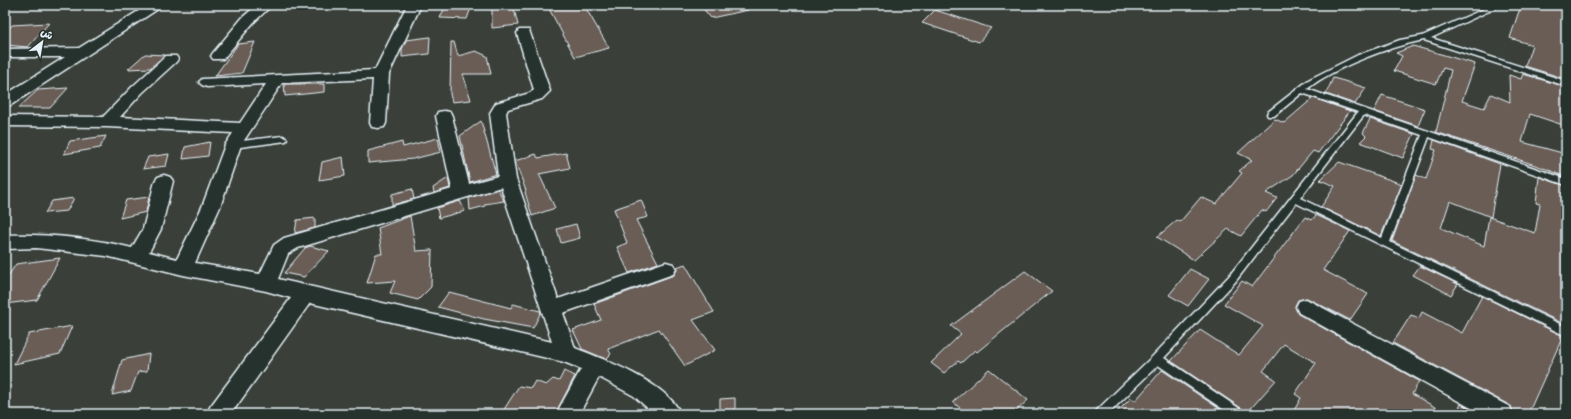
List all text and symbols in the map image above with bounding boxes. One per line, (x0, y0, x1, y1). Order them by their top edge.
north arrow (22, 22, 62, 62)
text: ش (37, 24, 56, 44)

